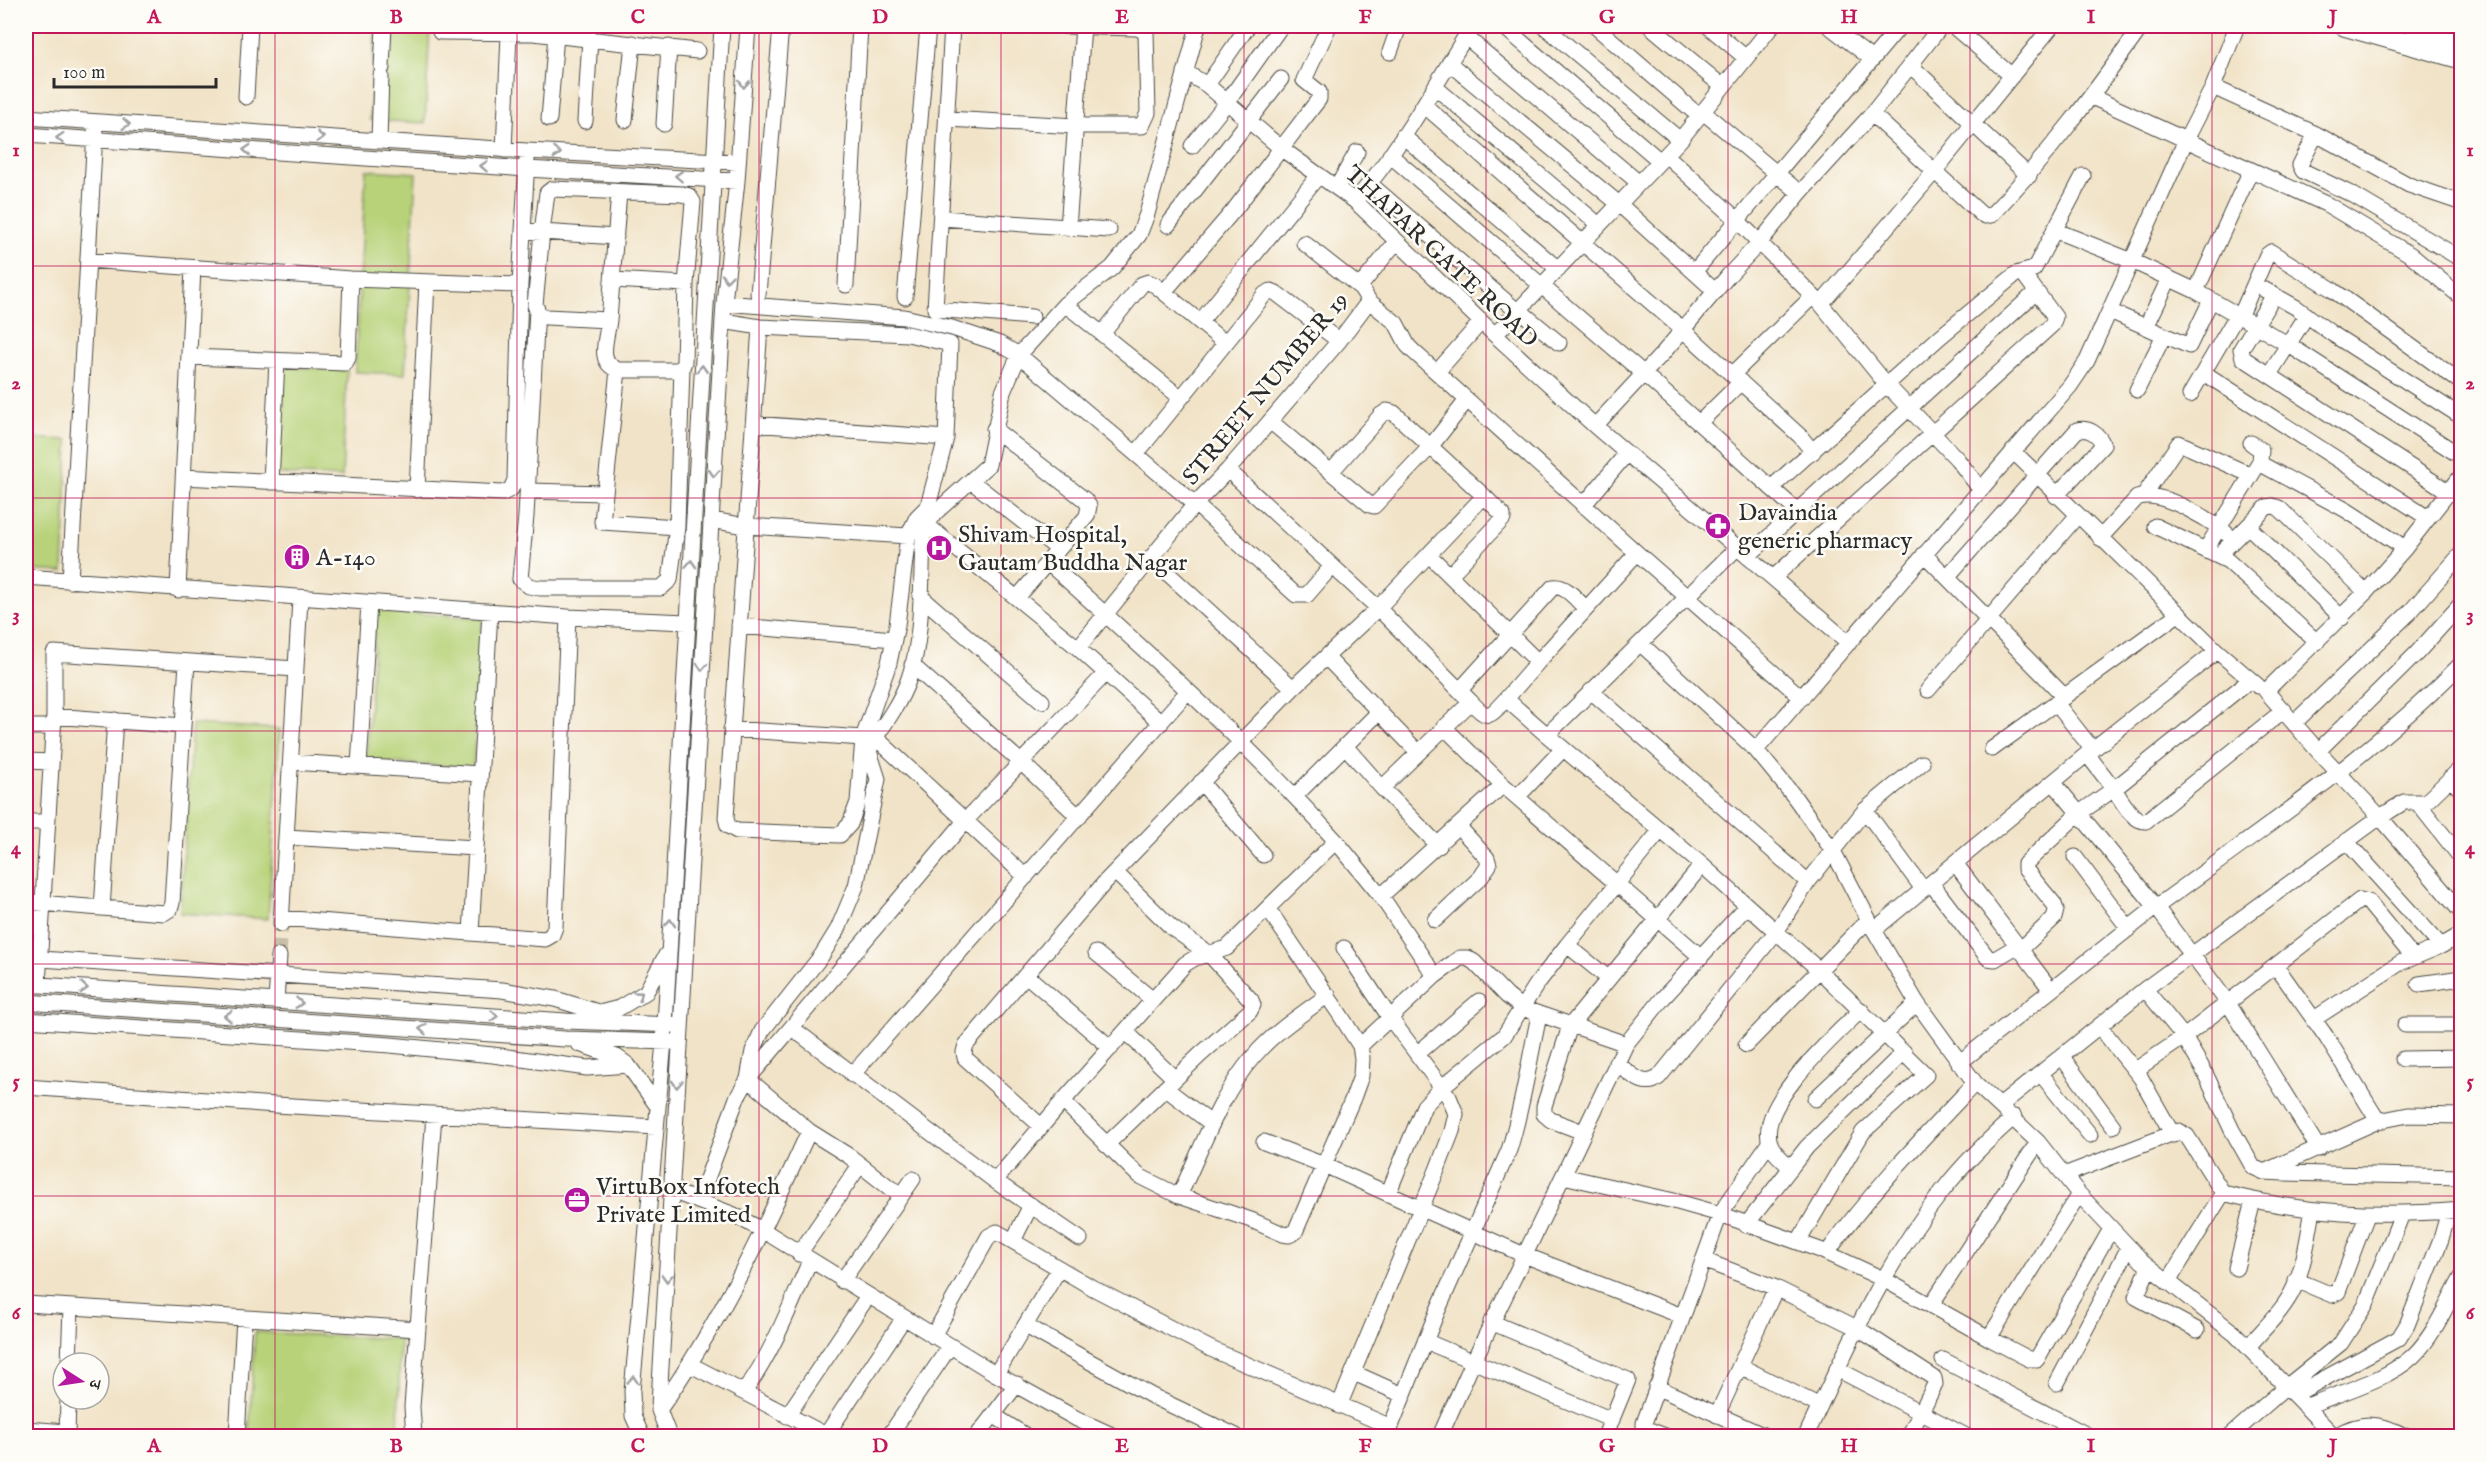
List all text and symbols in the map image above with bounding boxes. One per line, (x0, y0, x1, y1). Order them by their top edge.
text: A (146, 5, 162, 30)
text: B (389, 5, 403, 30)
text: C (631, 5, 645, 30)
text: D (872, 5, 888, 30)
text: E (1115, 5, 1129, 30)
text: F (1359, 5, 1372, 30)
text: G (1599, 5, 1616, 30)
text: H (1840, 5, 1858, 30)
text: I (2087, 5, 2096, 30)
text: J (2326, 5, 2338, 30)
scale bar (54, 51, 216, 89)
text: 100 m (63, 62, 105, 85)
one-way arrow (738, 79, 751, 88)
one-way arrow (121, 117, 130, 130)
one-way arrow (316, 130, 325, 143)
one-way arrow (55, 131, 64, 144)
text: 1 (12, 138, 20, 163)
text: 1 (2466, 138, 2474, 163)
one-way arrow (243, 144, 252, 157)
one-way arrow (552, 146, 561, 159)
street label: THAPAR GATE ROAD (1338, 159, 1544, 355)
one-way arrow (479, 160, 488, 173)
one-way arrow (674, 170, 683, 183)
one-way arrow (721, 273, 733, 283)
street label: STREET NUMBER 19 (1176, 286, 1356, 492)
one-way arrow (695, 365, 708, 374)
text: 2 (11, 371, 21, 396)
text: 2 (2465, 371, 2475, 396)
one-way arrow (707, 468, 720, 477)
place label: Davaindia generic pharmacy (1738, 498, 1913, 557)
pharmacy icon: Davaindia generic pharmacy (1703, 511, 1733, 541)
place label: Shivam Hospital, Gautam Buddha Nagar (958, 520, 1187, 579)
hospital icon: Shivam Hospital, Gautam Buddha Nagar (924, 533, 954, 563)
building icon: A-140 (282, 542, 312, 572)
place label: A-140 (315, 543, 376, 574)
one-way arrow (684, 559, 697, 568)
text: 3 (12, 603, 20, 628)
text: 3 (2466, 603, 2474, 628)
one-way arrow (696, 663, 709, 672)
text: 4 (11, 836, 22, 861)
text: 4 (2465, 836, 2476, 861)
one-way arrow (664, 918, 677, 927)
one-way arrow (79, 981, 88, 994)
one-way arrow (633, 991, 644, 1002)
one-way arrow (295, 996, 304, 1009)
one-way arrow (224, 1009, 233, 1022)
one-way arrow (489, 1009, 498, 1022)
one-way arrow (418, 1023, 428, 1036)
text: 5 (12, 1069, 20, 1094)
text: 5 (2466, 1069, 2474, 1094)
one-way arrow (671, 1079, 684, 1088)
place label: VirtuBox Infotech Private Limited (595, 1172, 780, 1231)
office icon: VirtuBox Infotech Private Limited (562, 1185, 592, 1215)
one-way arrow (660, 1274, 673, 1283)
text: 6 (12, 1301, 22, 1326)
text: 6 (2466, 1301, 2476, 1326)
north arrow (51, 1351, 111, 1411)
one-way arrow (626, 1375, 639, 1384)
text: उ (83, 1377, 105, 1392)
text: A (146, 1434, 162, 1459)
text: B (389, 1434, 403, 1459)
text: C (631, 1434, 645, 1459)
text: D (872, 1434, 888, 1459)
text: E (1115, 1434, 1129, 1459)
text: F (1359, 1434, 1372, 1459)
text: G (1599, 1434, 1616, 1459)
text: H (1840, 1434, 1858, 1459)
text: I (2087, 1434, 2096, 1459)
text: J (2326, 1434, 2338, 1459)

